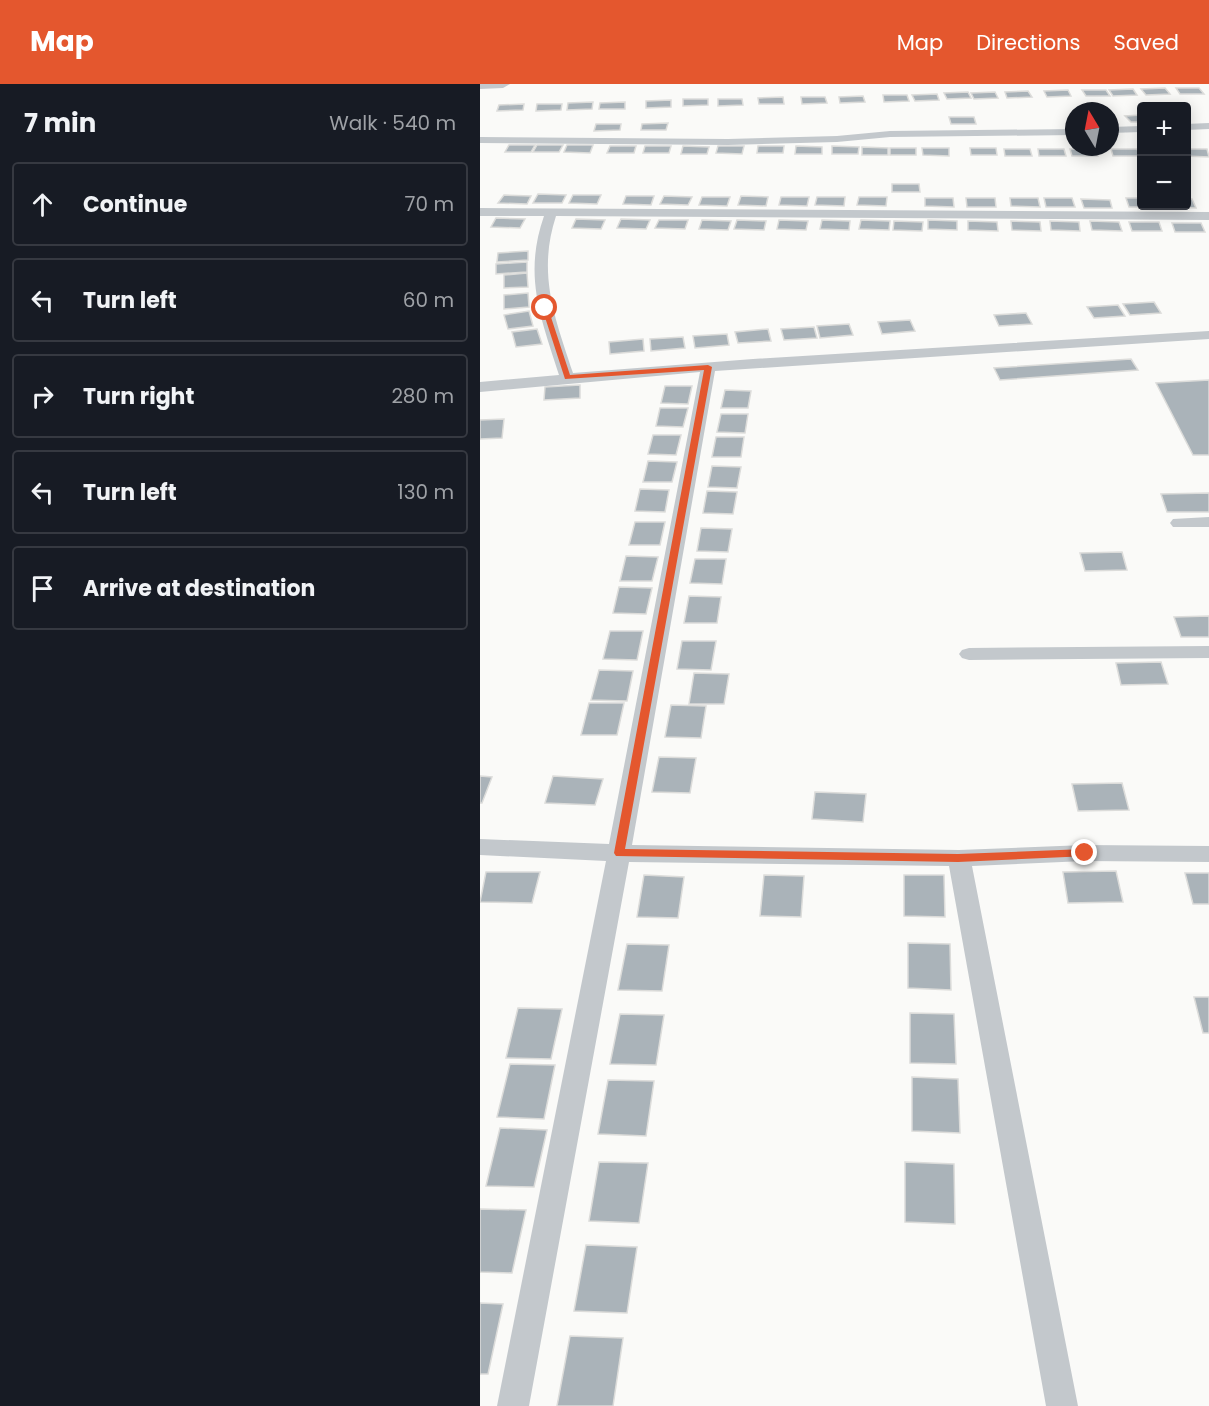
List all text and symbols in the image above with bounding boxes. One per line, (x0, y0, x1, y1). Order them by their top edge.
text: Map (30, 22, 94, 61)
text: Map (897, 28, 943, 57)
text: Directions (976, 28, 1080, 57)
text: Saved (1113, 28, 1179, 57)
north arrow (1065, 102, 1119, 156)
map controls (1137, 102, 1191, 210)
button: + (1137, 102, 1191, 156)
text: 7 min (24, 105, 96, 141)
text: Walk · 540 m (329, 109, 456, 137)
button: − (1137, 156, 1191, 210)
icon: ahead (26, 188, 59, 221)
text: Continue (83, 189, 187, 220)
text: 70 m (405, 190, 454, 218)
icon: left (26, 284, 59, 317)
text: Turn left (83, 285, 177, 316)
text: 60 m (403, 286, 454, 314)
route start (531, 294, 557, 320)
icon: right (26, 380, 59, 413)
text: Turn right (83, 381, 194, 412)
text: 280 m (391, 382, 454, 410)
icon: left (26, 476, 59, 509)
text: Turn left (83, 477, 177, 508)
text: 130 m (397, 478, 454, 506)
icon: arrive (26, 572, 59, 605)
text: Arrive at destination (83, 573, 315, 604)
route end (1071, 839, 1097, 865)

